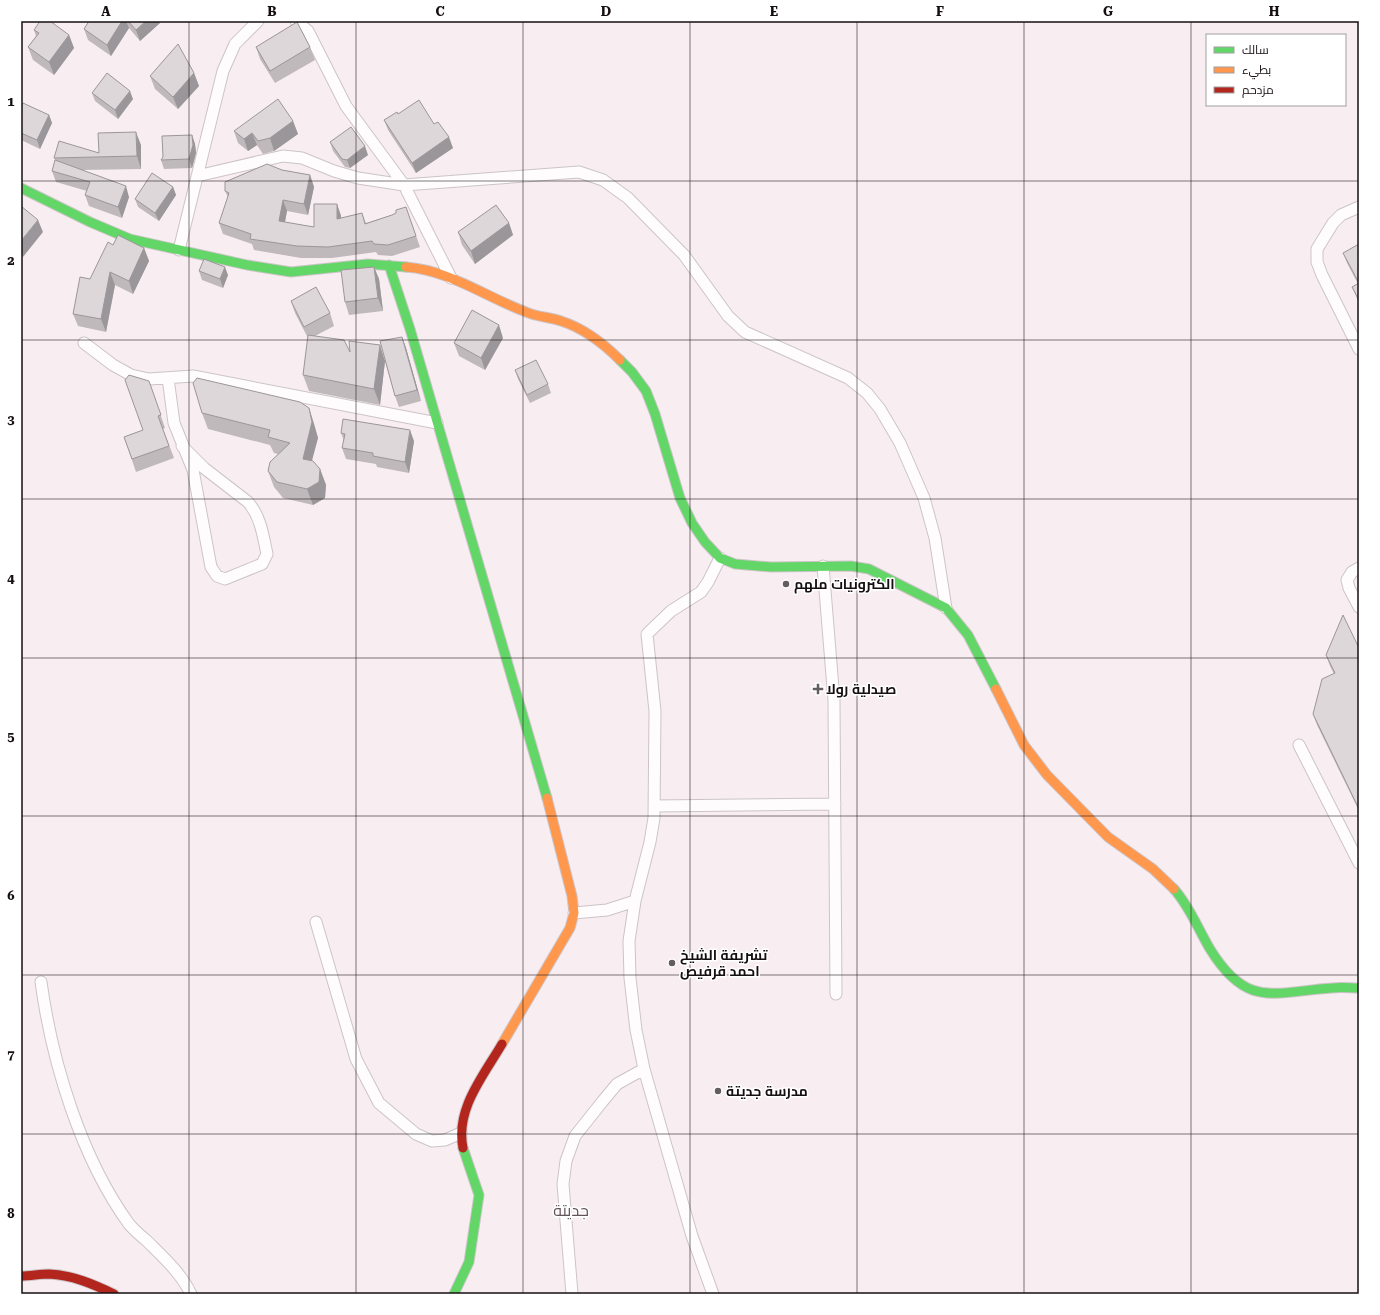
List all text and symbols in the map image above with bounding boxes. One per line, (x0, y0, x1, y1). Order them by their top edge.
text: A (101, 4, 111, 19)
text: B (267, 4, 277, 19)
text: C (435, 4, 445, 19)
text: D (601, 4, 611, 19)
text: E (770, 4, 778, 19)
text: F (936, 4, 944, 19)
text: G (1103, 4, 1113, 19)
text: H (1269, 4, 1280, 19)
legend (1206, 34, 1346, 106)
text: سالك (1242, 43, 1269, 57)
text: بطيء (1242, 63, 1271, 80)
text: مزدحم (1242, 83, 1274, 98)
text: 1 (7, 94, 15, 109)
text: 2 (7, 253, 15, 268)
text: 3 (7, 412, 15, 427)
text: 4 (7, 571, 15, 586)
place label: الكترونيات ملهم (794, 576, 895, 594)
marker: الكترونيات ملهم (781, 579, 791, 589)
place label: صيدلية رولا (826, 681, 896, 698)
marker: صيدلية رولا (813, 684, 823, 694)
text: 5 (7, 729, 15, 744)
text: 6 (7, 888, 15, 903)
place label: تشريفة الشيخ احمد قرفيص (680, 947, 768, 980)
marker: تشريفة الشيخ احمد قرفيص (667, 958, 677, 968)
text: 7 (7, 1047, 15, 1062)
place label: مدرسة جديتة (726, 1083, 808, 1099)
marker: مدرسة جديتة (713, 1086, 723, 1096)
district label: جديتة (553, 1201, 589, 1220)
text: 8 (7, 1206, 15, 1221)

